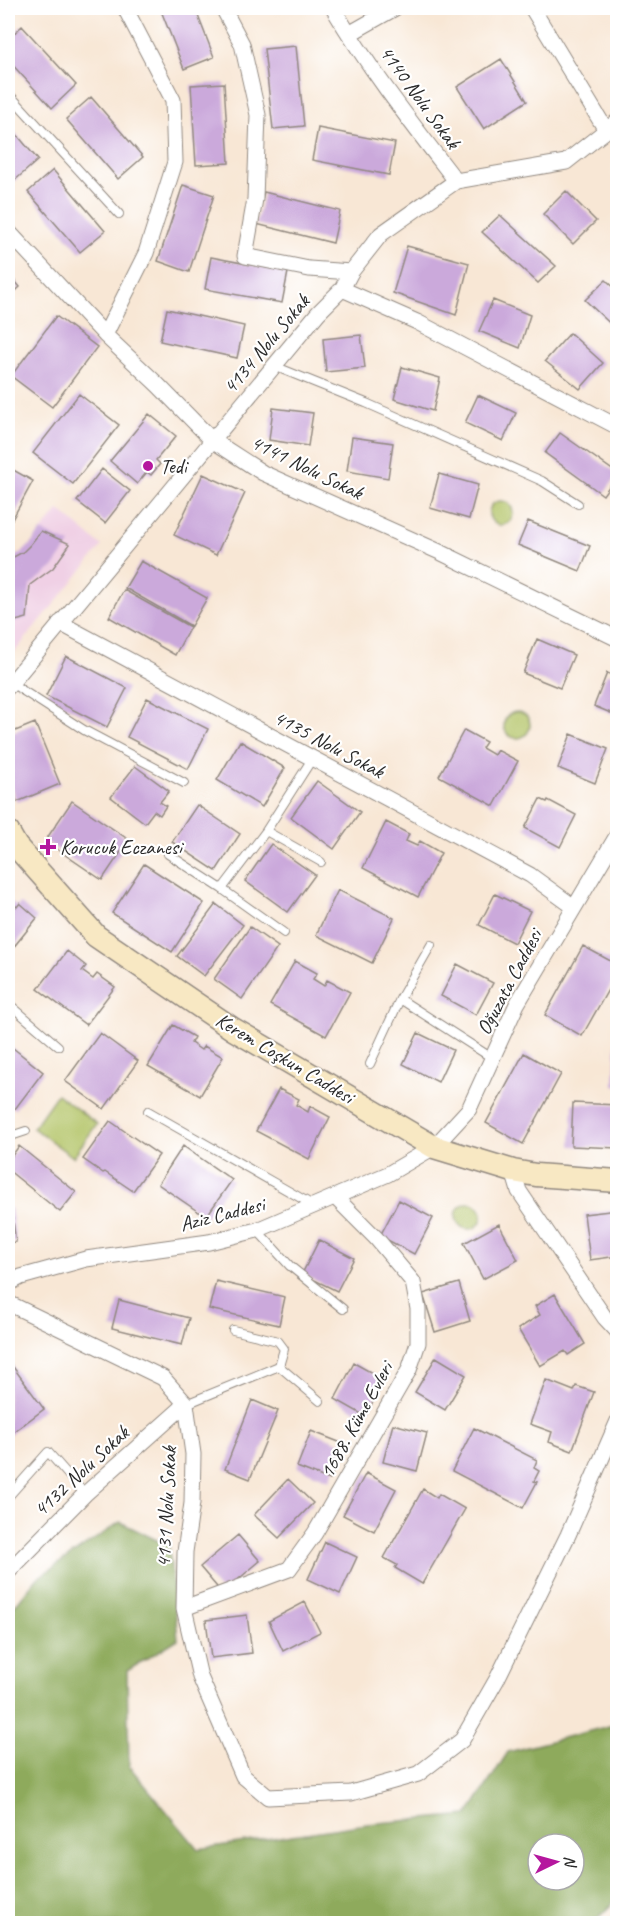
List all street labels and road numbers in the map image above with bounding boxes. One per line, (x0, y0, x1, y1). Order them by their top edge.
street label: 4140 Nolu Sokak (374, 40, 467, 155)
street label: 4134 Nolu Sokak (217, 288, 316, 399)
street label: 4141 Nolu Sokak (247, 429, 368, 506)
street label: 4135 Nolu Sokak (269, 704, 390, 785)
street label: Oğuzata Caddesi (470, 922, 549, 1039)
street label: Kerem Coşkun Caddesi (211, 1007, 361, 1111)
street label: Aziz Caddesi (177, 1190, 270, 1237)
street label: 1688. Küme Evleri (313, 1355, 400, 1483)
street label: 4132 Nolu Sokak (28, 1419, 135, 1522)
street label: 4131 Nolu Sokak (150, 1444, 182, 1568)

